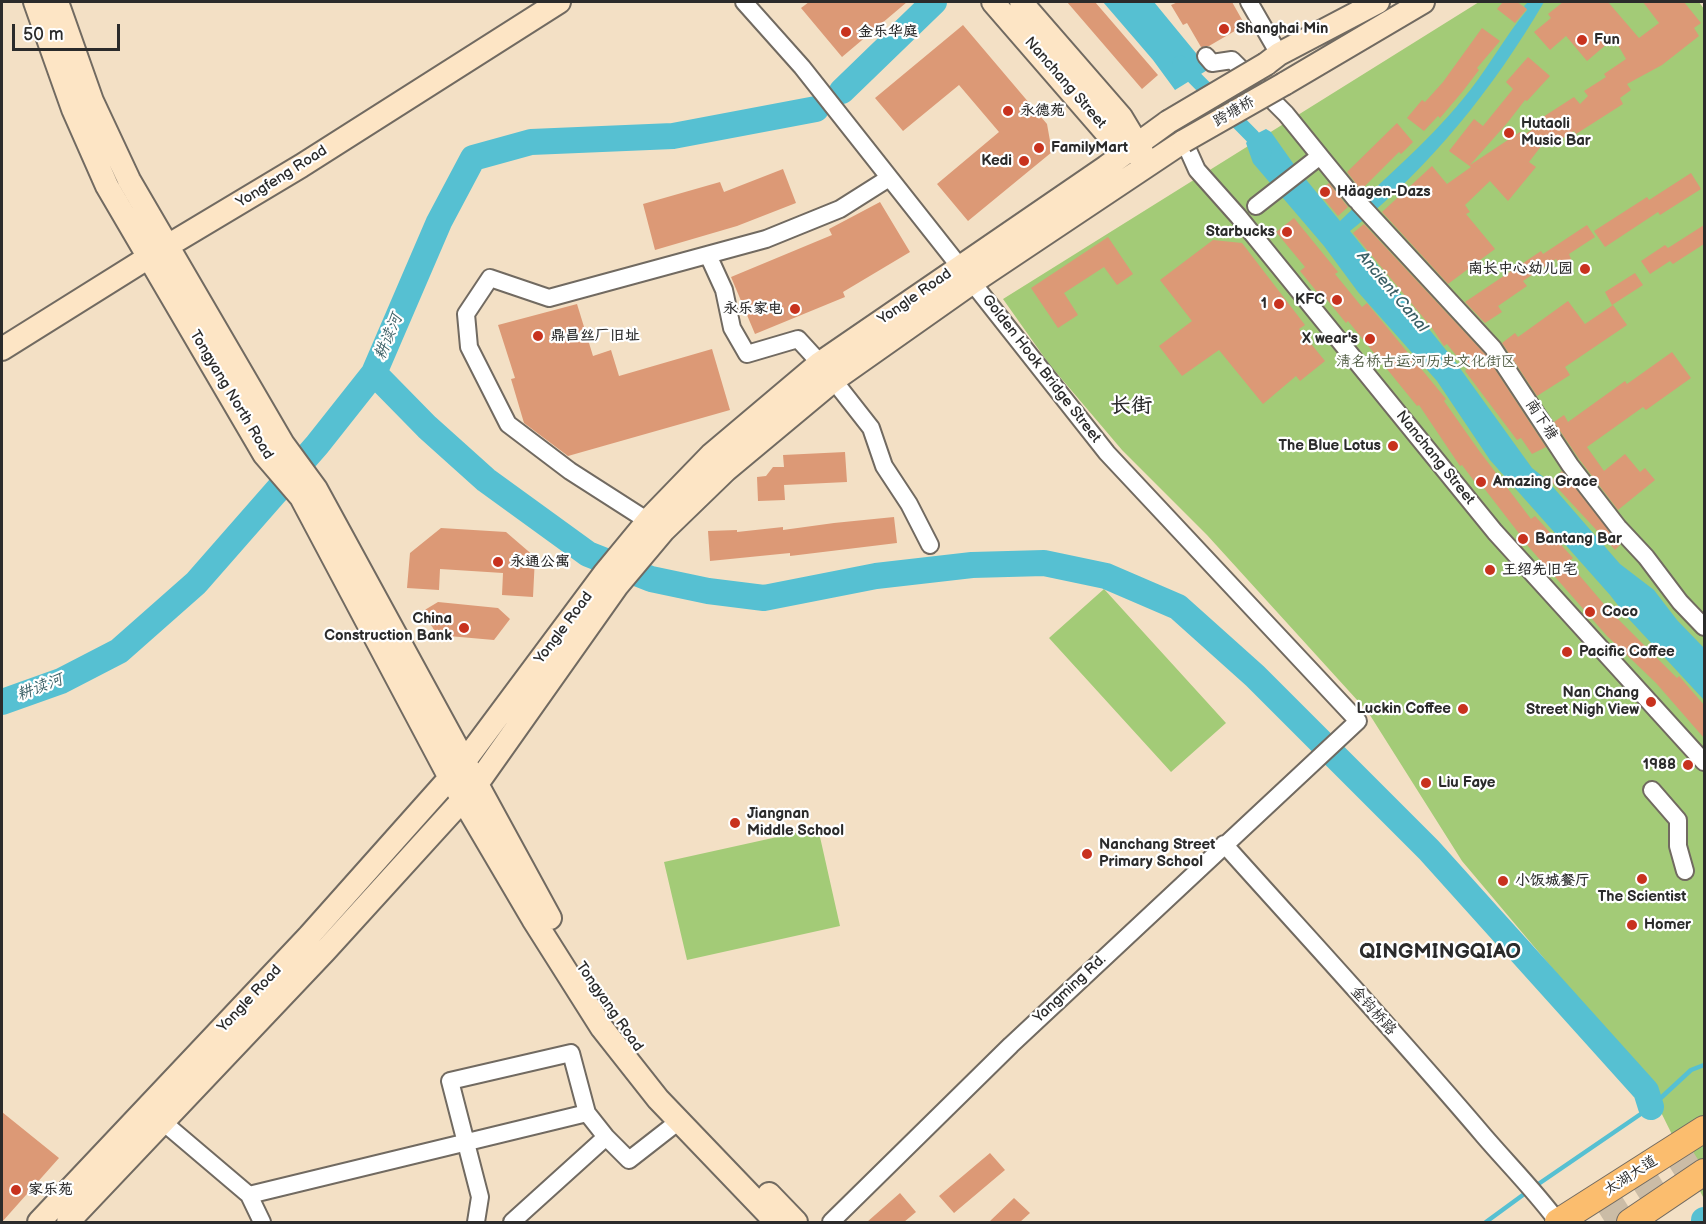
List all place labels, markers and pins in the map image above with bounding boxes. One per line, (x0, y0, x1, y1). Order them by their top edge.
place label: Shanghai Min (1236, 20, 1328, 38)
marker: Shanghai Min (1217, 22, 1231, 36)
place label: 金乐华庭 (858, 23, 918, 41)
marker: 金乐华庭 (839, 25, 853, 39)
place label: Fun (1594, 31, 1620, 49)
marker: Fun (1575, 33, 1589, 47)
place label: 永德苑 (1020, 102, 1065, 120)
marker: 永德苑 (1001, 104, 1015, 118)
place label: Hutaoli Music Bar (1521, 115, 1591, 150)
marker: Hutaoli Music Bar (1502, 126, 1516, 140)
place label: FamilyMart (1051, 139, 1128, 157)
marker: FamilyMart (1032, 141, 1046, 155)
place label: Kedi (981, 152, 1012, 170)
marker: Kedi (1017, 154, 1031, 168)
place label: Häagen-Dazs (1337, 183, 1431, 201)
marker: Häagen-Dazs (1318, 185, 1332, 199)
place label: Starbucks (1206, 223, 1275, 241)
marker: Starbucks (1280, 225, 1294, 239)
place label: 南长中心幼儿园 (1468, 260, 1573, 278)
marker: 南长中心幼儿园 (1578, 262, 1592, 276)
place label: KFC (1295, 291, 1325, 309)
marker: KFC (1330, 293, 1344, 307)
place label: 1 (1261, 295, 1267, 313)
marker: 1 (1272, 297, 1286, 311)
place label: 永乐家电 (723, 300, 783, 318)
marker: 永乐家电 (788, 302, 802, 316)
place label: 鼎昌丝厂旧址 (550, 327, 640, 345)
marker: 鼎昌丝厂旧址 (531, 329, 545, 343)
place label: X wear's (1302, 330, 1358, 348)
marker: X wear's (1363, 332, 1377, 346)
place label: The Blue Lotus (1278, 437, 1381, 455)
marker: The Blue Lotus (1386, 439, 1400, 453)
place label: Amazing Grace (1493, 473, 1597, 491)
marker: Amazing Grace (1474, 475, 1488, 489)
place label: Bantang Bar (1535, 530, 1622, 548)
marker: Bantang Bar (1516, 532, 1530, 546)
place label: 永通公寓 (510, 553, 570, 571)
marker: 永通公寓 (491, 555, 505, 569)
place label: 王绍先旧宅 (1502, 561, 1577, 579)
marker: 王绍先旧宅 (1483, 563, 1497, 577)
place label: Coco (1602, 603, 1638, 621)
marker: Coco (1583, 605, 1597, 619)
place label: China Construction Bank (324, 610, 452, 645)
marker: China Construction Bank (457, 621, 471, 635)
place label: Pacific Coffee (1579, 643, 1675, 661)
marker: Pacific Coffee (1560, 645, 1574, 659)
place label: Nan Chang Street Nigh View (1526, 684, 1639, 719)
marker: Nan Chang Street Nigh View (1644, 695, 1658, 709)
place label: Luckin Coffee (1357, 700, 1451, 718)
marker: Luckin Coffee (1456, 702, 1470, 716)
place label: 1988 (1643, 756, 1676, 774)
marker: 1988 (1681, 758, 1695, 772)
place label: Liu Faye (1438, 774, 1495, 792)
marker: Liu Faye (1419, 776, 1433, 790)
place label: Jiangnan Middle School (747, 805, 844, 840)
marker: Jiangnan Middle School (728, 816, 742, 830)
place label: Nanchang Street Primary School (1099, 836, 1215, 871)
marker: Nanchang Street Primary School (1080, 847, 1094, 861)
place label: 小饭城餐厅 (1515, 872, 1590, 890)
marker: The Scientist (1635, 872, 1649, 886)
marker: 小饭城餐厅 (1496, 874, 1510, 888)
place label: The Scientist (1598, 888, 1686, 906)
place label: Homer (1644, 916, 1691, 934)
marker: Homer (1625, 918, 1639, 932)
place label: 家乐苑 (28, 1181, 73, 1199)
marker: 家乐苑 (9, 1183, 23, 1197)

